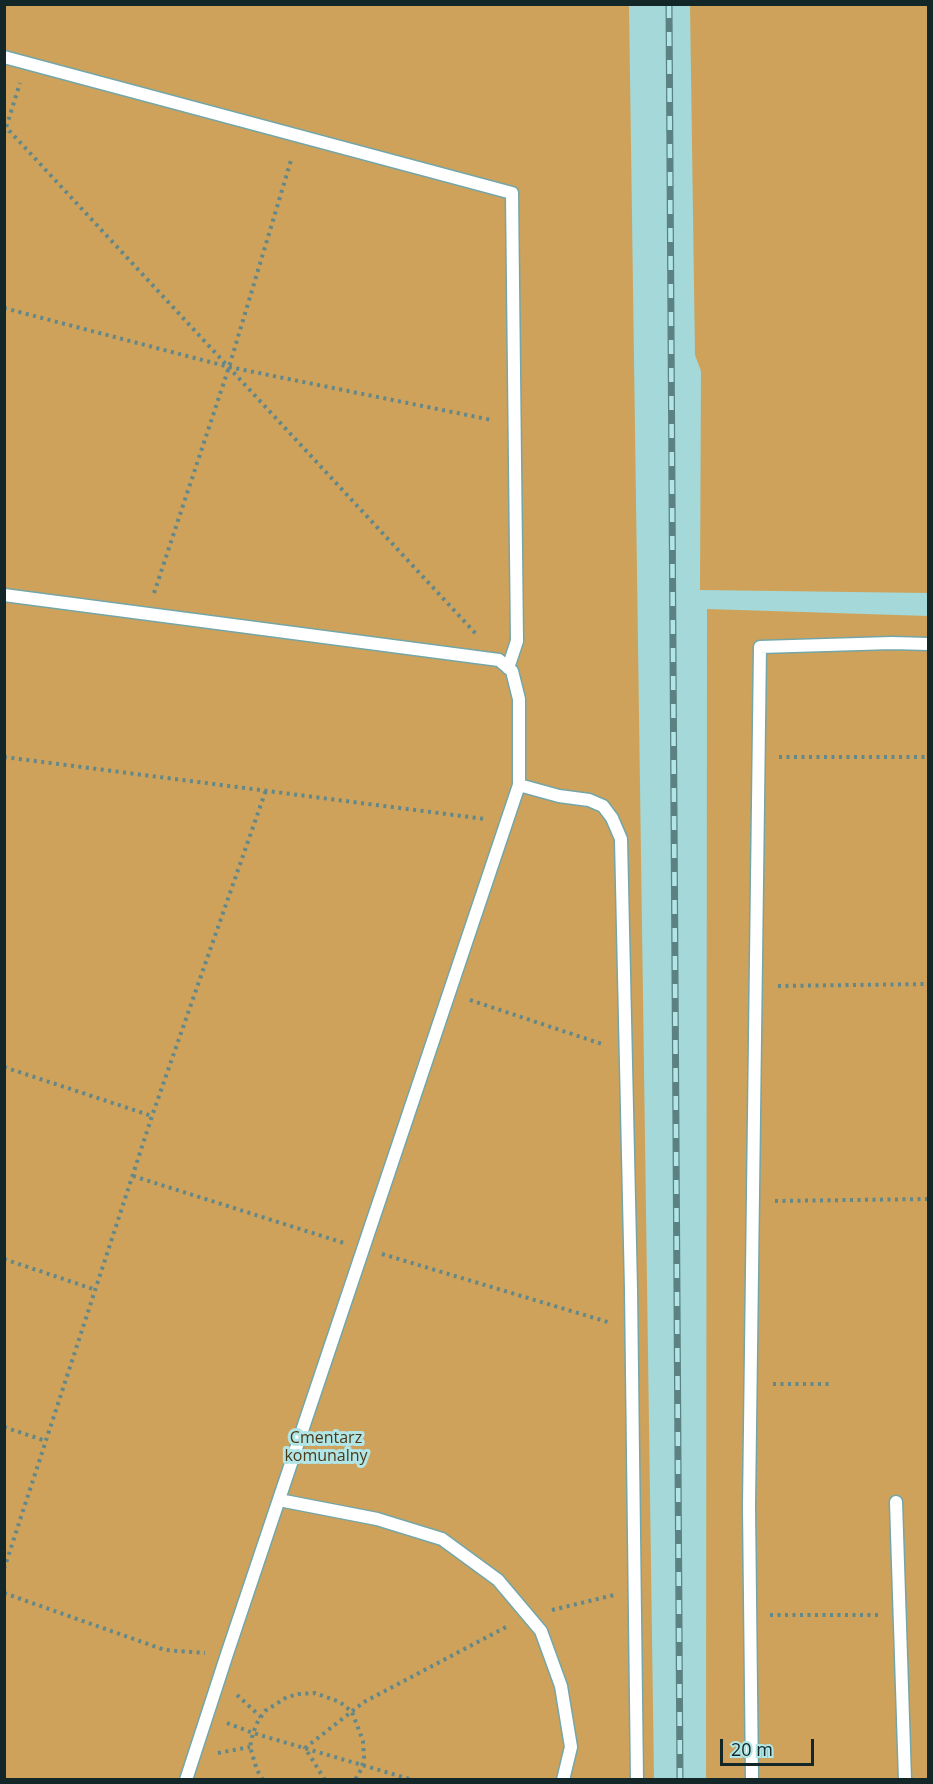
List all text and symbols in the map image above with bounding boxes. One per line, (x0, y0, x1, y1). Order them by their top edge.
park label: Cmentarz komunalny (284, 1428, 368, 1466)
scale bar (723, 1727, 818, 1765)
text: 20 m (731, 1737, 773, 1761)

